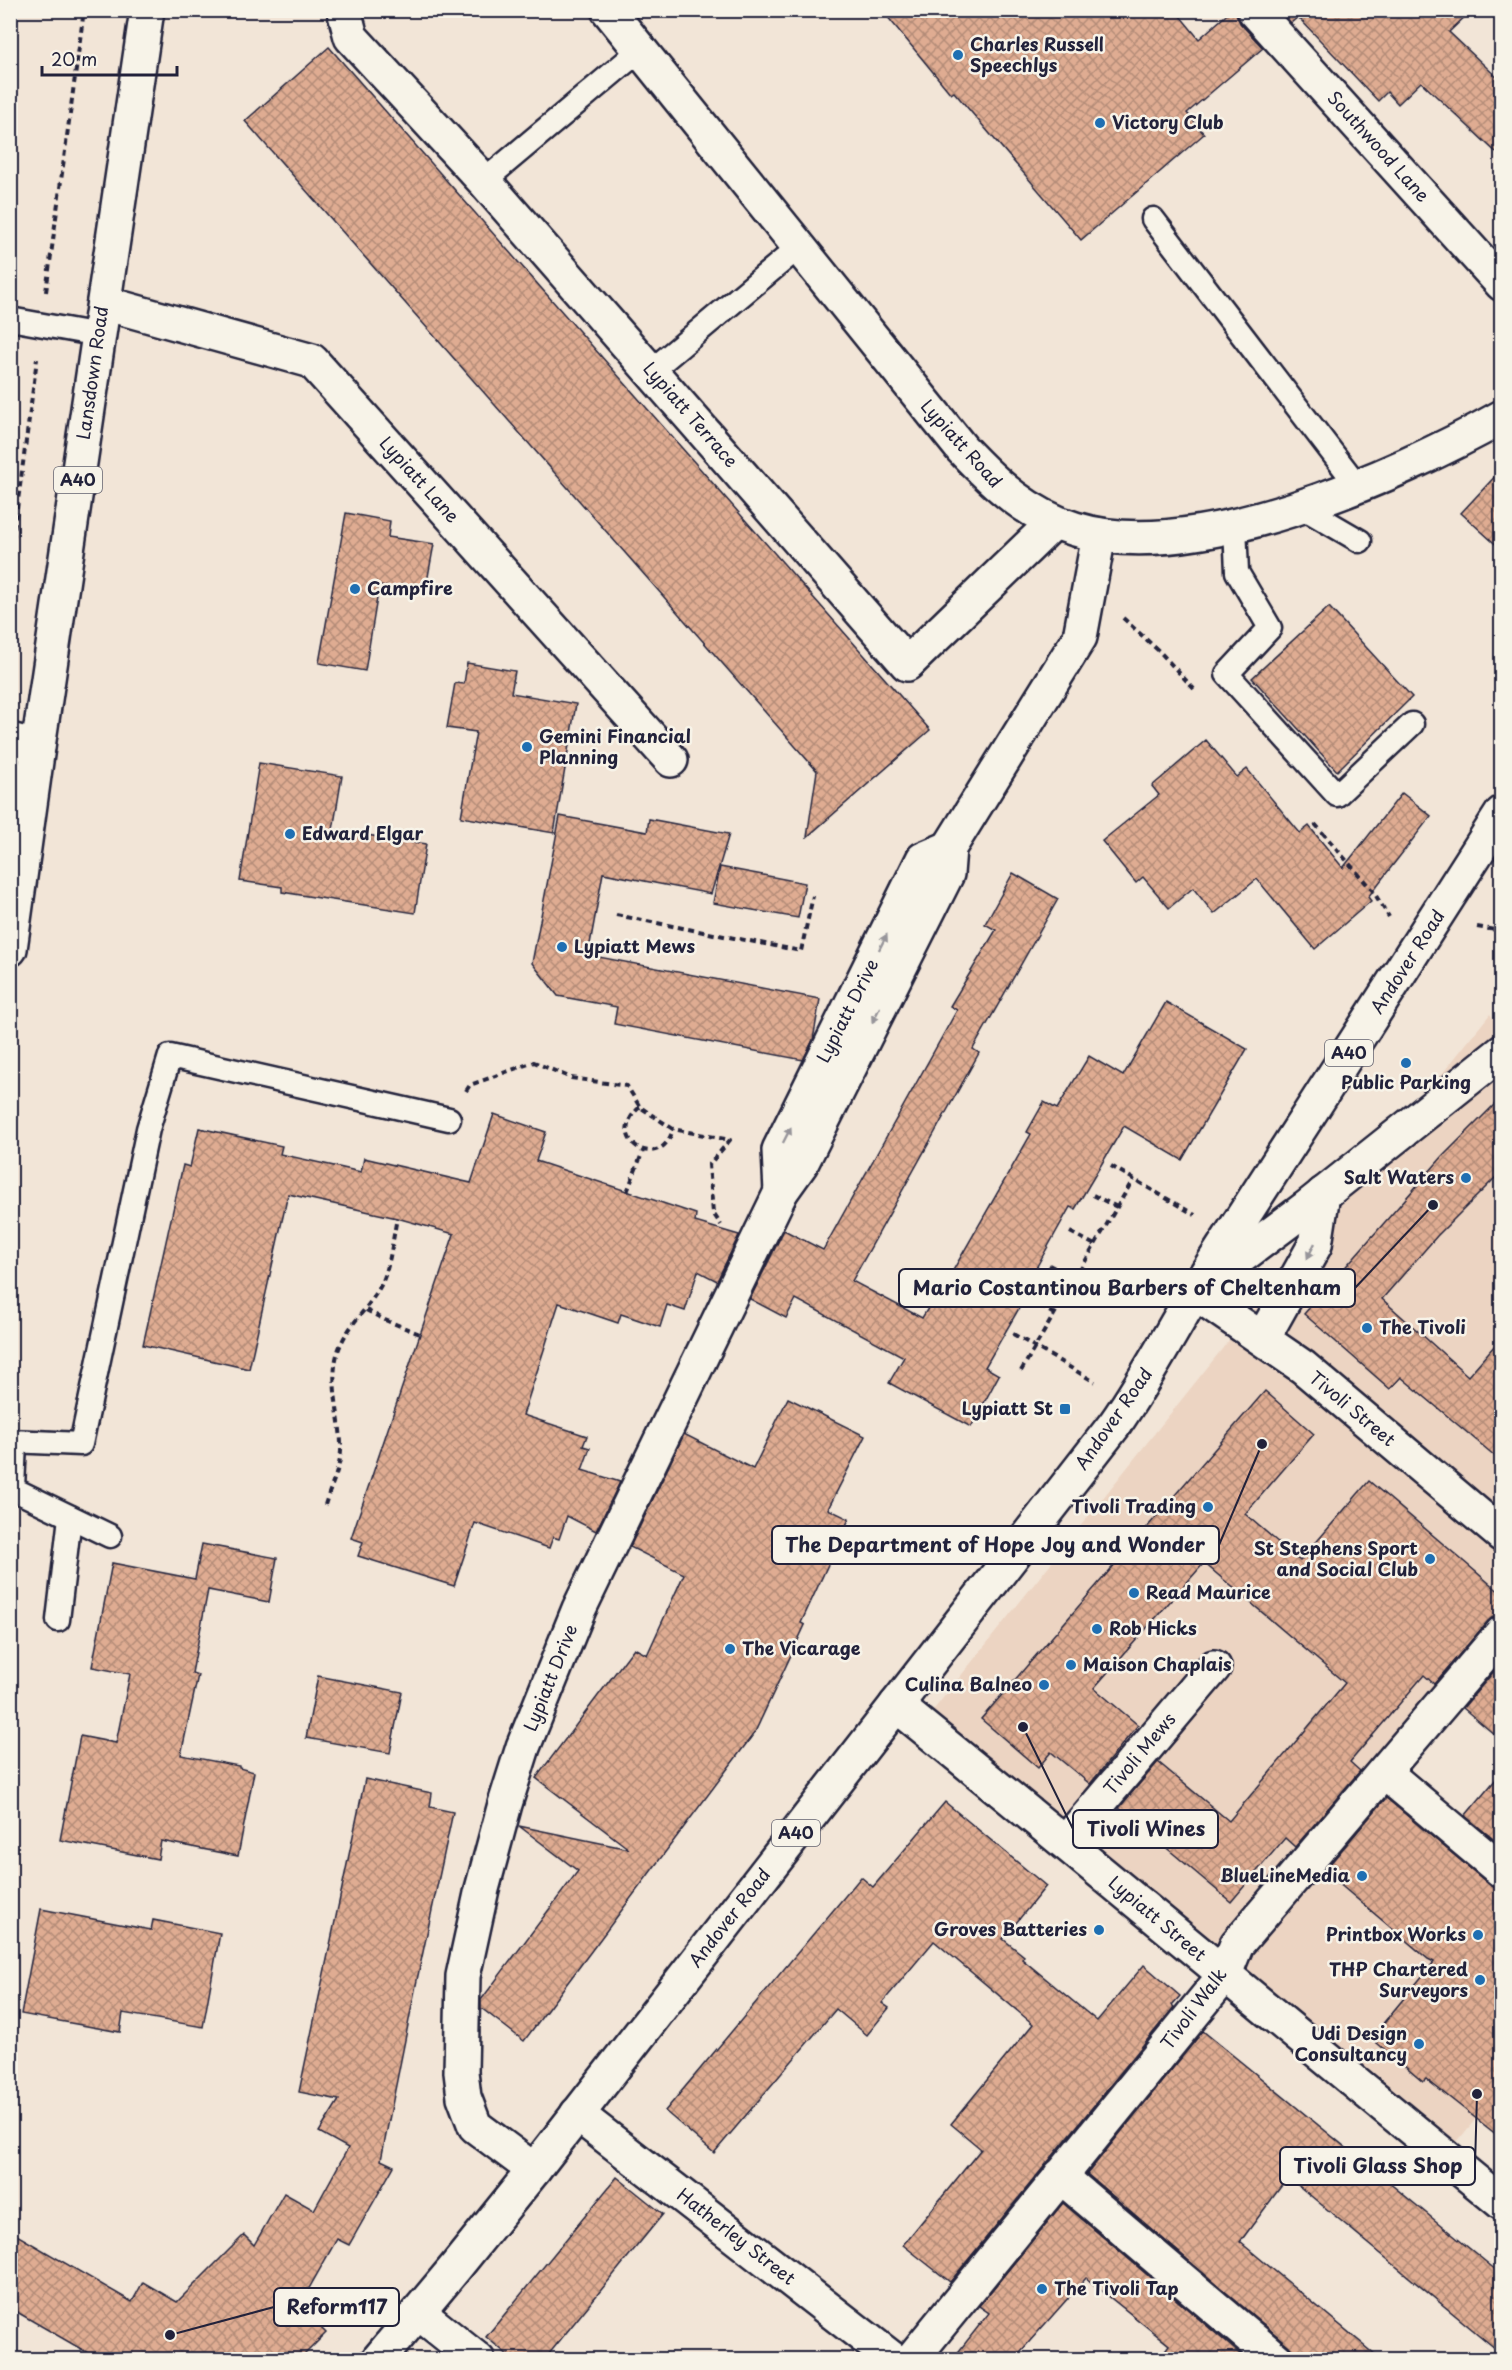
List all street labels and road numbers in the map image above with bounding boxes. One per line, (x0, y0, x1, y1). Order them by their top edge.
street label: Southwood Lane (1322, 84, 1437, 208)
street label: Lansdown Road (69, 304, 114, 441)
street label: Lypiatt Terrace (637, 355, 745, 473)
street label: Lypiatt Road (915, 393, 1009, 493)
street label: Lypiatt Lane (374, 430, 466, 528)
road number: A40 (54, 467, 102, 493)
street label: Andover Road (1363, 904, 1451, 1019)
street label: Lypiatt Drive (809, 954, 884, 1067)
road number: A40 (1325, 1040, 1373, 1066)
street label: Andover Road (1067, 1361, 1158, 1475)
street label: Tivoli Street (1304, 1364, 1402, 1452)
street label: Lypiatt Drive (516, 1620, 583, 1735)
street label: Tivoli Mews (1096, 1706, 1181, 1800)
road number: A40 (772, 1820, 820, 1846)
street label: Andover Road (681, 1862, 776, 1972)
street label: Lypiatt Street (1103, 1869, 1213, 1967)
street label: Tivoli Walk (1153, 1962, 1233, 2055)
street label: Hatherley Street (672, 2181, 802, 2291)

